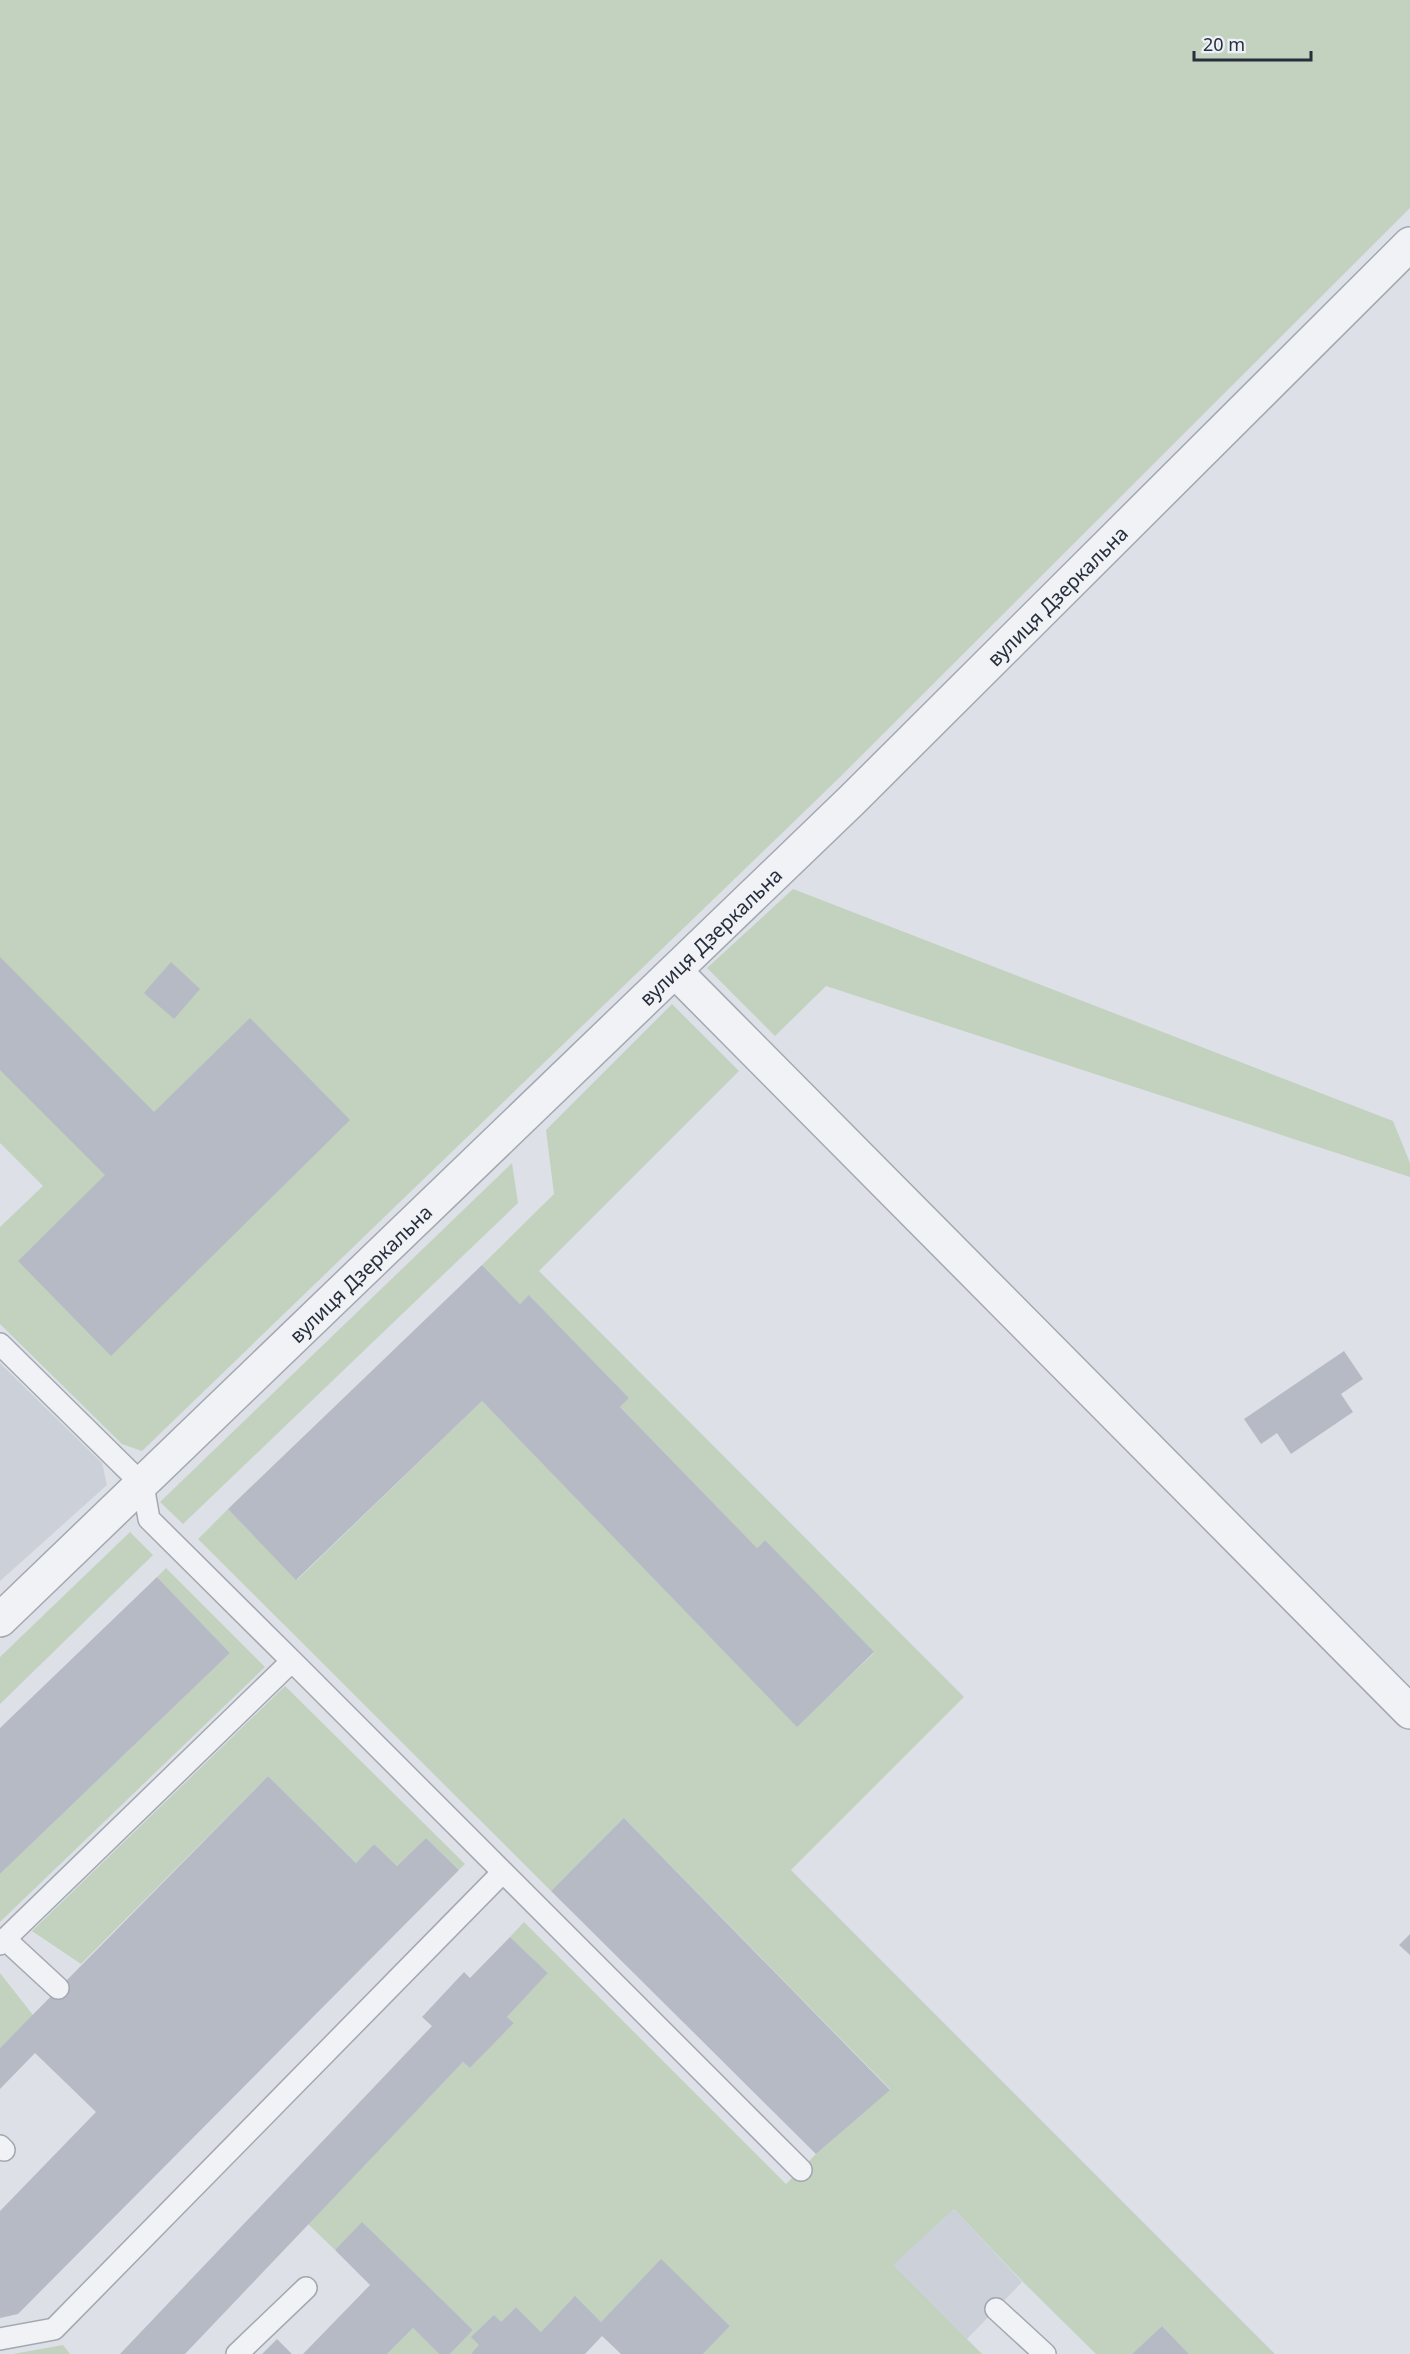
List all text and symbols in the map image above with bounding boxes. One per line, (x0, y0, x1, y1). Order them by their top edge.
scale bar (1194, 24, 1311, 62)
text: 20 m (1203, 32, 1245, 56)
street label: вулиця Дзеркальна (981, 520, 1133, 672)
street label: вулиця Дзеркальна (633, 861, 788, 1011)
street label: вулиця Дзеркальна (283, 1198, 438, 1348)

